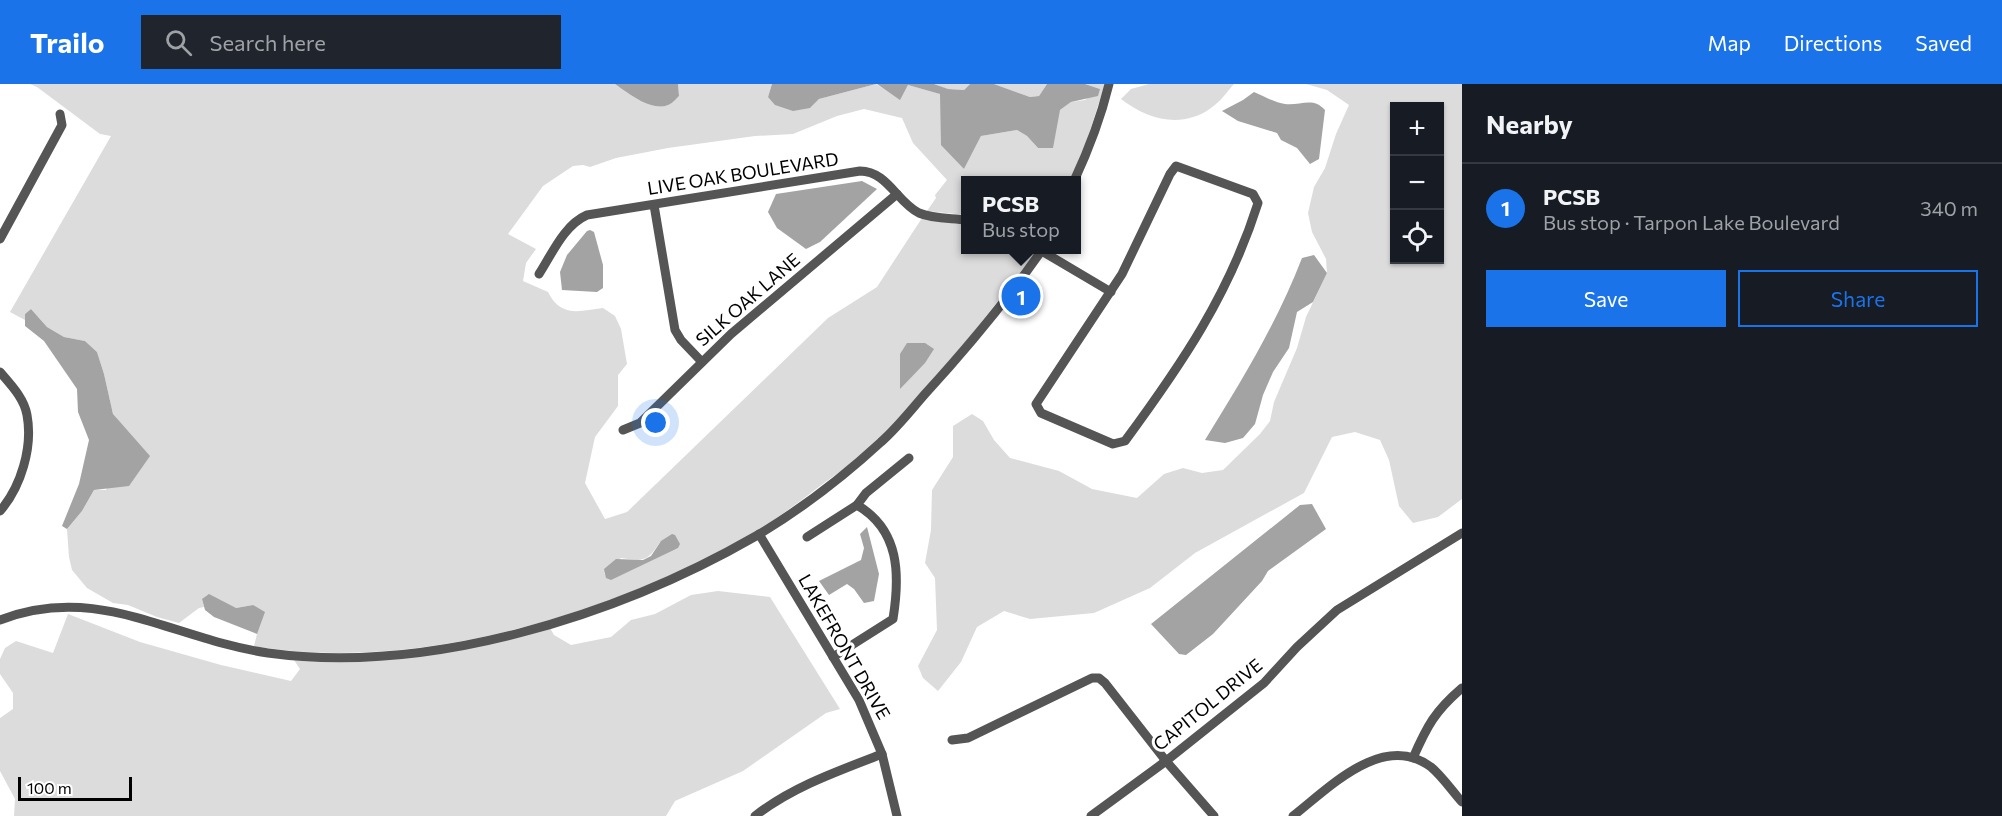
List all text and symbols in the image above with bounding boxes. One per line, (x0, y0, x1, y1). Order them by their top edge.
search box (141, 15, 561, 69)
text: Trailo (30, 25, 105, 59)
icon: search (162, 26, 195, 59)
text: Search here (210, 29, 326, 56)
text: Map (1708, 30, 1751, 55)
text: Directions (1784, 30, 1882, 55)
text: Saved (1915, 30, 1972, 55)
map controls (1390, 102, 1444, 264)
button: + (1390, 102, 1444, 156)
text: Nearby (1486, 108, 1573, 139)
street label: LIVE OAK BOULEVARD (646, 147, 840, 199)
button: − (1390, 156, 1444, 210)
popup (961, 176, 1081, 254)
text: PCSB (1543, 183, 1600, 210)
text: PCSB (982, 190, 1039, 217)
text: 1 (1501, 196, 1510, 220)
text: 340 m (1920, 196, 1978, 220)
button: locate (1390, 210, 1444, 264)
text: Bus stop · Tarpon Lake Boulevard (1543, 210, 1840, 234)
text: Bus stop (982, 217, 1060, 241)
street label: SILK OAK LANE (691, 248, 804, 350)
button: Save (1486, 270, 1726, 327)
button: Share (1738, 270, 1978, 327)
pin: 1 (1002, 274, 1040, 318)
your location (641, 408, 670, 437)
street label: LAKEFRONT DRIVE (794, 570, 895, 723)
street label: CAPITOL DRIVE (1148, 654, 1266, 755)
scale bar (18, 774, 132, 802)
text: 100 m (27, 778, 72, 797)

